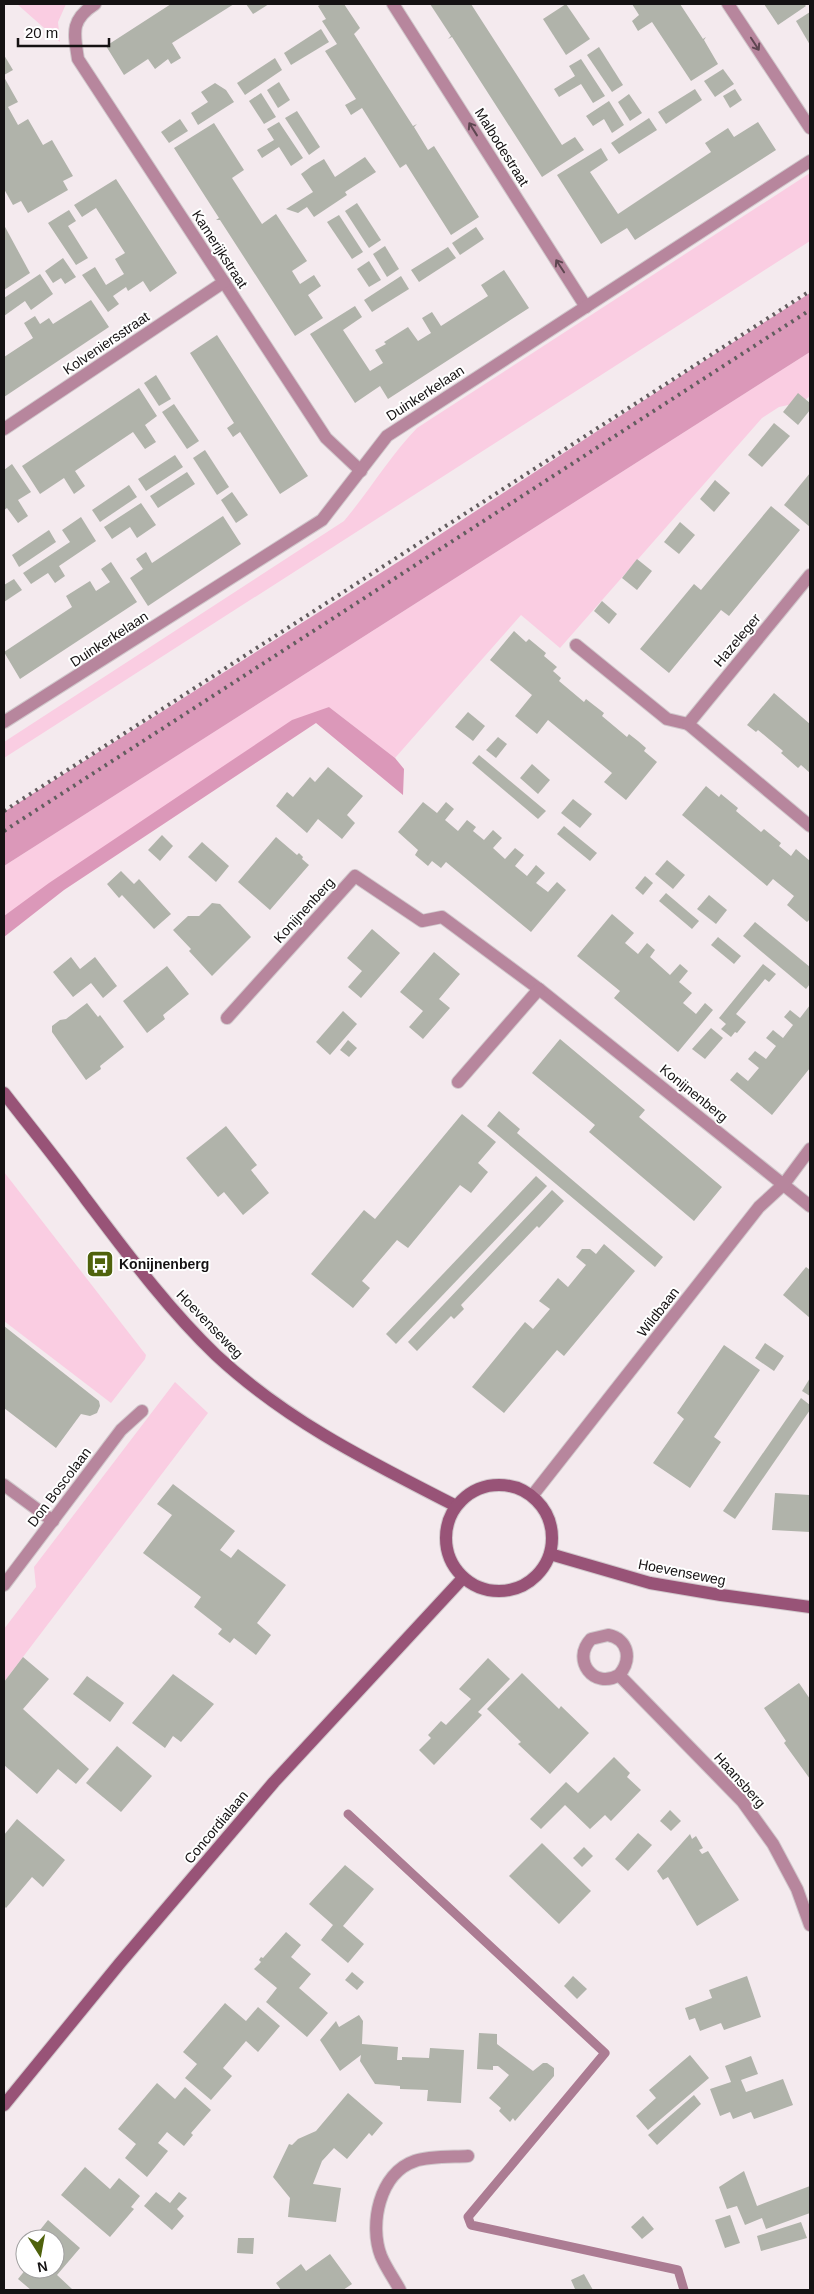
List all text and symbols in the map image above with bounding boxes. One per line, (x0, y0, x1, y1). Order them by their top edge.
scale bar (18, 15, 109, 47)
text: 20 m (25, 24, 58, 41)
one-way arrow (750, 37, 760, 51)
street label: Malbodestraat (472, 105, 532, 189)
one-way arrow (467, 122, 478, 136)
street label: Kamerijkstraat (189, 207, 251, 291)
one-way arrow (555, 259, 565, 273)
street label: Kolveniersstraat (60, 308, 152, 378)
street label: Duinkerkelaan (383, 362, 467, 424)
street label: Duinkerkelaan (67, 608, 151, 670)
street label: Hazeleger (710, 610, 764, 670)
street label: Konijnenberg (270, 874, 338, 946)
street label: Konijnenberg (657, 1061, 731, 1125)
bus stop icon: Konijnenberg (85, 1249, 115, 1279)
place label: Konijnenberg (119, 1256, 209, 1272)
street label: Wildbaan (634, 1284, 682, 1340)
street label: Hoevenseweg (173, 1287, 247, 1361)
street label: Don Boscolaan (24, 1444, 94, 1530)
street label: Hoevenseweg (637, 1556, 727, 1588)
street label: Haansberg (711, 1749, 769, 1811)
street label: Concordialaan (181, 1787, 251, 1867)
north arrow (15, 2229, 65, 2279)
text: N (36, 2258, 49, 2276)

